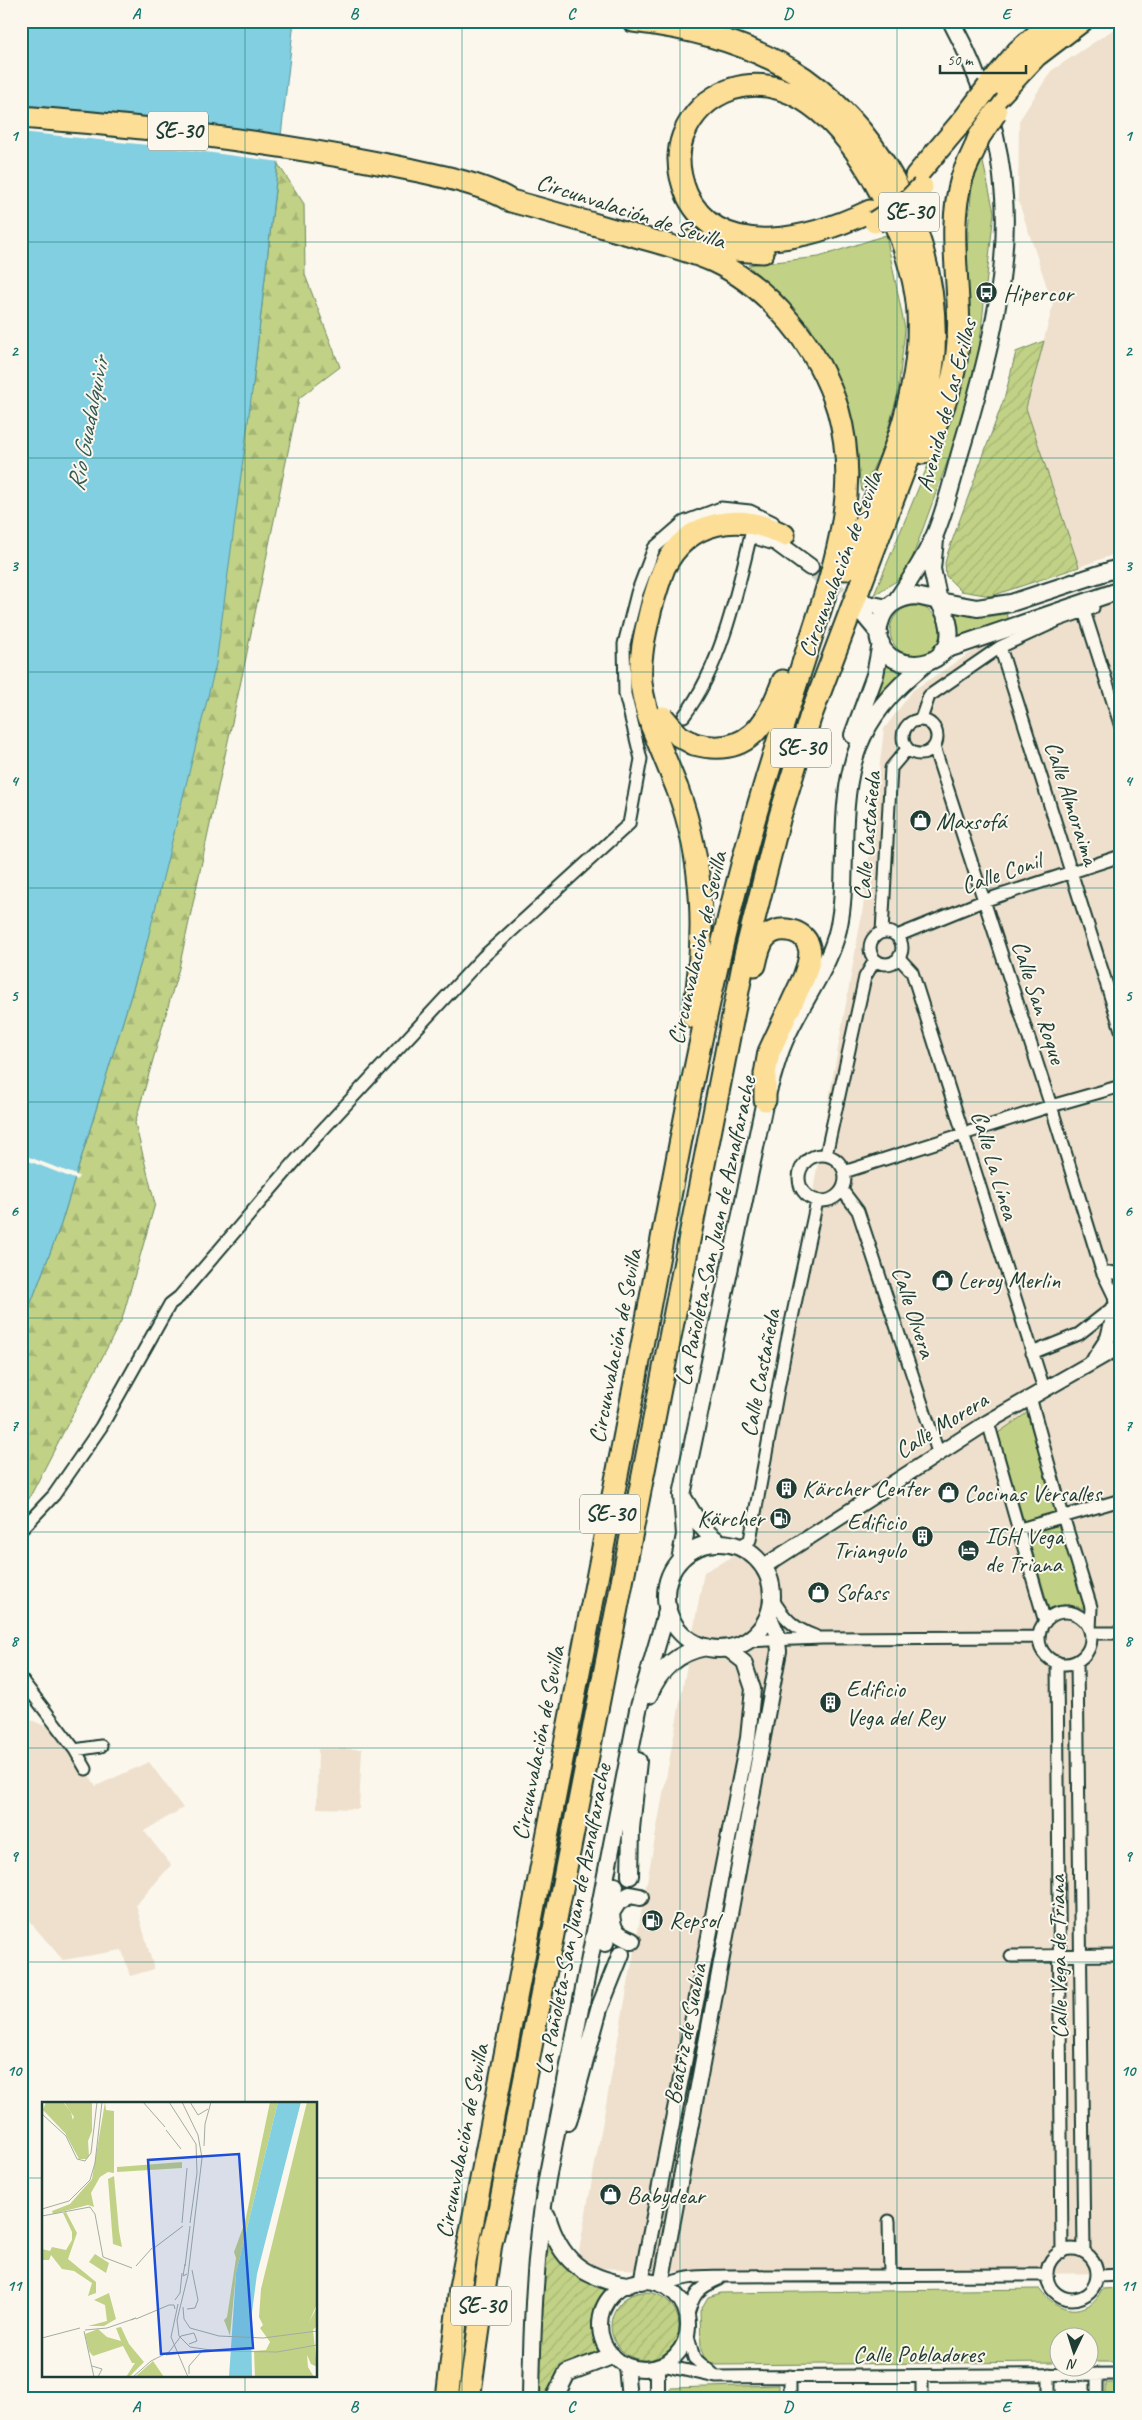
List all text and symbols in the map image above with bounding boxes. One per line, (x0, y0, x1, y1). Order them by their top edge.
text: A (132, 4, 142, 24)
text: B (350, 4, 360, 24)
text: C (567, 4, 577, 24)
text: D (783, 4, 794, 24)
text: E (1002, 4, 1013, 24)
scale bar (940, 42, 1026, 74)
text: 50 m (947, 51, 974, 70)
road number: SE-30 (148, 111, 208, 150)
text: 1 (10, 126, 19, 146)
text: 1 (1124, 126, 1133, 146)
street label: Circunvalación de Sevilla (533, 166, 731, 256)
road number: SE-30 (879, 192, 939, 232)
place label: Hipercor (1003, 278, 1075, 308)
bus stop icon: Hipercor (975, 281, 999, 305)
street label: Avenida de Las Erillas (909, 314, 984, 495)
text: 2 (10, 341, 19, 361)
text: 2 (1124, 341, 1133, 361)
water label: Río Guadalquivir (59, 351, 117, 493)
street label: Circunvalación de Sevilla (791, 465, 890, 661)
text: 3 (10, 556, 19, 576)
text: 3 (1124, 556, 1133, 576)
road number: SE-30 (771, 728, 831, 768)
street label: Calle Almoraima (1038, 737, 1107, 871)
street label: Calle Castañeda (846, 769, 888, 902)
text: 4 (10, 771, 19, 791)
text: 4 (1124, 771, 1133, 791)
place label: Maxsofá (936, 806, 1009, 836)
shop icon: Maxsofá (908, 809, 932, 833)
street label: Calle Conil (957, 844, 1049, 901)
street label: Circunvalación de Sevilla (660, 847, 734, 1047)
street label: Calle San Roque (1005, 937, 1074, 1069)
text: 5 (11, 986, 20, 1006)
text: 5 (1125, 986, 1134, 1006)
street label: La Pañoleta-San Juan de Aznalfarache (668, 1071, 763, 1388)
street label: Calle La Línea (964, 1107, 1026, 1224)
text: 6 (10, 1201, 19, 1221)
text: 6 (1124, 1201, 1133, 1221)
street label: Circunvalación de Sevilla (581, 1245, 649, 1446)
street label: Calle Olvera (885, 1262, 943, 1363)
place label: Leroy Merlin (958, 1265, 1060, 1295)
shop icon: Leroy Merlin (930, 1268, 954, 1292)
street label: Calle Castañeda (733, 1305, 787, 1439)
street label: Calle Morera (889, 1384, 994, 1465)
text: 7 (10, 1416, 19, 1436)
text: 7 (1124, 1416, 1133, 1436)
place label: Kärcher Center (802, 1473, 931, 1503)
building icon: Kärcher Center (774, 1476, 798, 1500)
place label: Cocinas Versalles (964, 1478, 1103, 1508)
shop icon: Cocinas Versalles (936, 1481, 960, 1505)
road number: SE-30 (580, 1495, 640, 1534)
place label: Kärcher (697, 1503, 766, 1533)
fuel station icon: Kärcher (768, 1506, 792, 1530)
place label: Edificio Triangulo (833, 1507, 908, 1565)
place label: IGH Vega de Triana (985, 1521, 1064, 1579)
building icon: Edificio Triangulo (910, 1524, 934, 1548)
hotel icon: IGH Vega de Triana (957, 1538, 981, 1562)
place label: Sofass (835, 1577, 890, 1607)
shop icon: Sofass (807, 1580, 831, 1604)
text: 8 (10, 1631, 19, 1651)
text: 8 (1124, 1631, 1133, 1651)
street label: Circunvalación de Sevilla (504, 1642, 572, 1843)
place label: Edificio Vega del Rey (846, 1674, 946, 1732)
building icon: Edificio Vega del Rey (818, 1691, 842, 1715)
street label: La Pañoleta-San Juan de Aznalfarache (528, 1759, 618, 2077)
text: 9 (10, 1846, 19, 1866)
text: 9 (1124, 1846, 1133, 1866)
street label: Calle Vega de Triana (1042, 1873, 1074, 2039)
place label: Repsol (669, 1905, 723, 1935)
fuel station icon: Repsol (641, 1908, 665, 1932)
street label: Beatriz de Suabia (657, 1960, 714, 2107)
street label: Circunvalación de Sevilla (428, 2040, 496, 2241)
text: 10 (7, 2061, 23, 2081)
text: 10 (1121, 2061, 1137, 2081)
inset map (42, 2102, 318, 2378)
place label: Babydear (627, 2180, 707, 2210)
shop icon: Babydear (599, 2183, 623, 2207)
text: 11 (7, 2276, 23, 2296)
text: 11 (1121, 2276, 1137, 2296)
road number: SE-30 (451, 2286, 511, 2326)
north arrow (1050, 2328, 1100, 2378)
street label: Calle Pobladores (853, 2339, 986, 2369)
text: N (1066, 2356, 1078, 2373)
text: A (132, 2397, 142, 2417)
text: B (350, 2397, 360, 2417)
text: C (567, 2397, 577, 2417)
text: D (783, 2397, 794, 2417)
text: E (1002, 2397, 1013, 2417)

